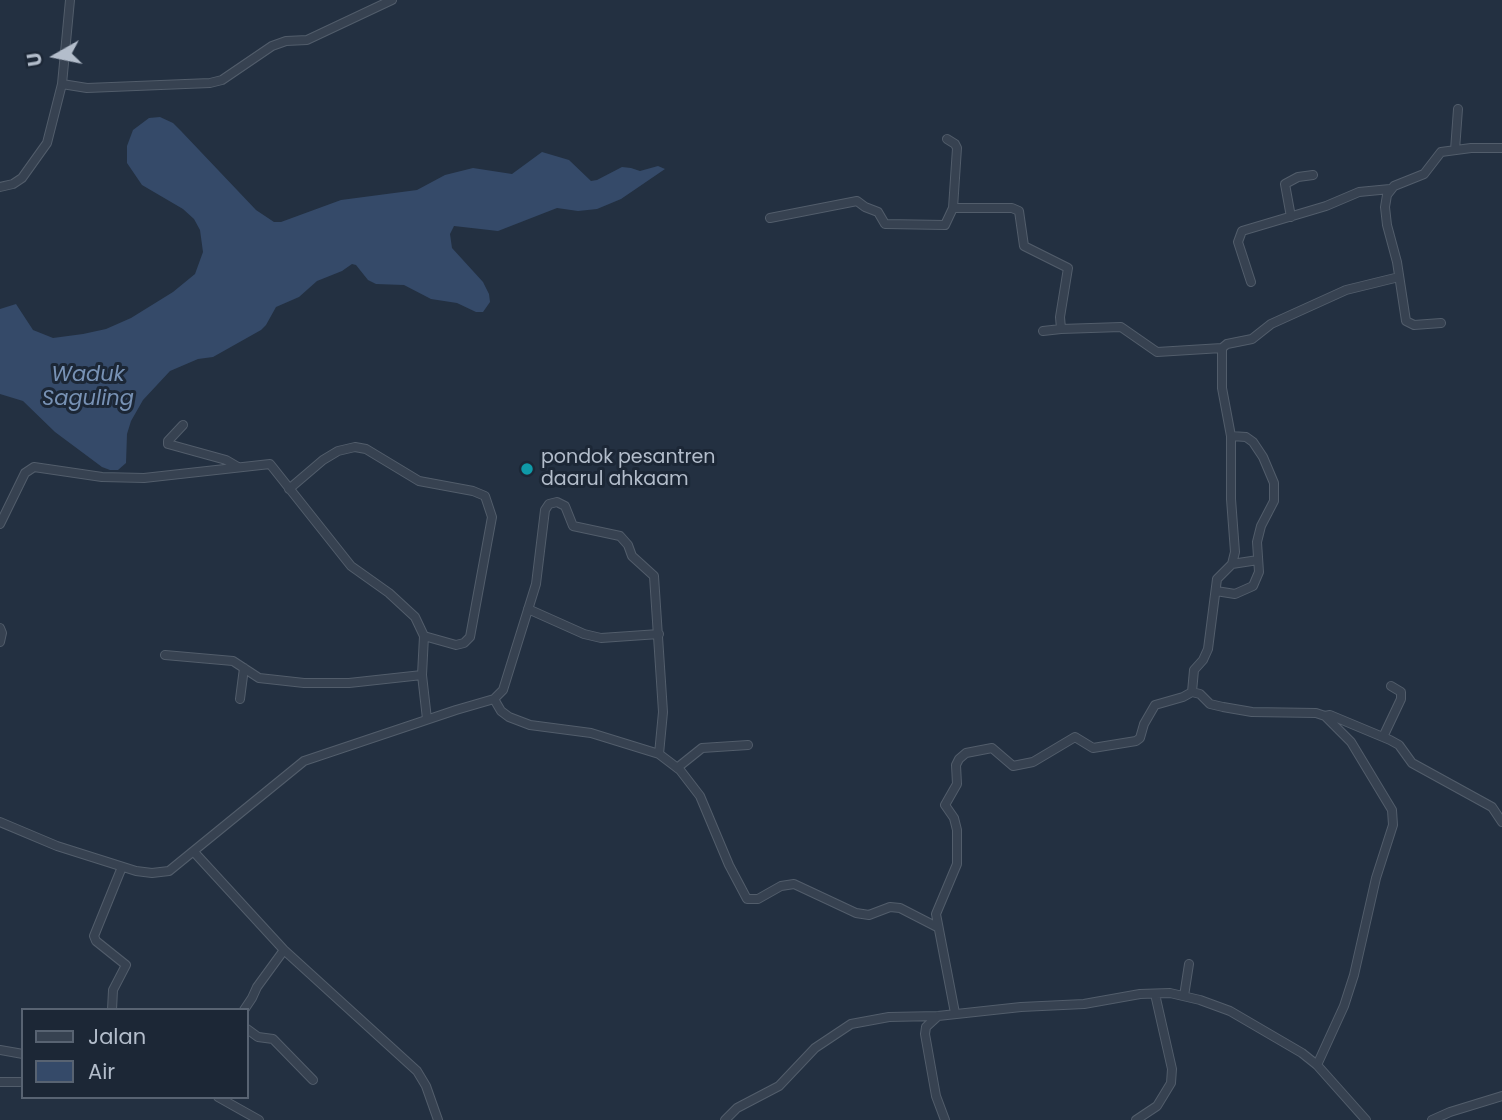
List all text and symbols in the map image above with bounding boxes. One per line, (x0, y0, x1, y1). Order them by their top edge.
north arrow (21, 21, 91, 91)
text: U (20, 51, 49, 68)
water label: Waduk Saguling (42, 363, 134, 413)
place label: pondok pesantren daarul ahkaam (541, 447, 716, 491)
marker: pondok pesantren daarul ahkaam (519, 461, 535, 477)
legend (21, 1008, 248, 1099)
text: Jalan (88, 1022, 146, 1051)
text: Air (88, 1057, 115, 1086)

